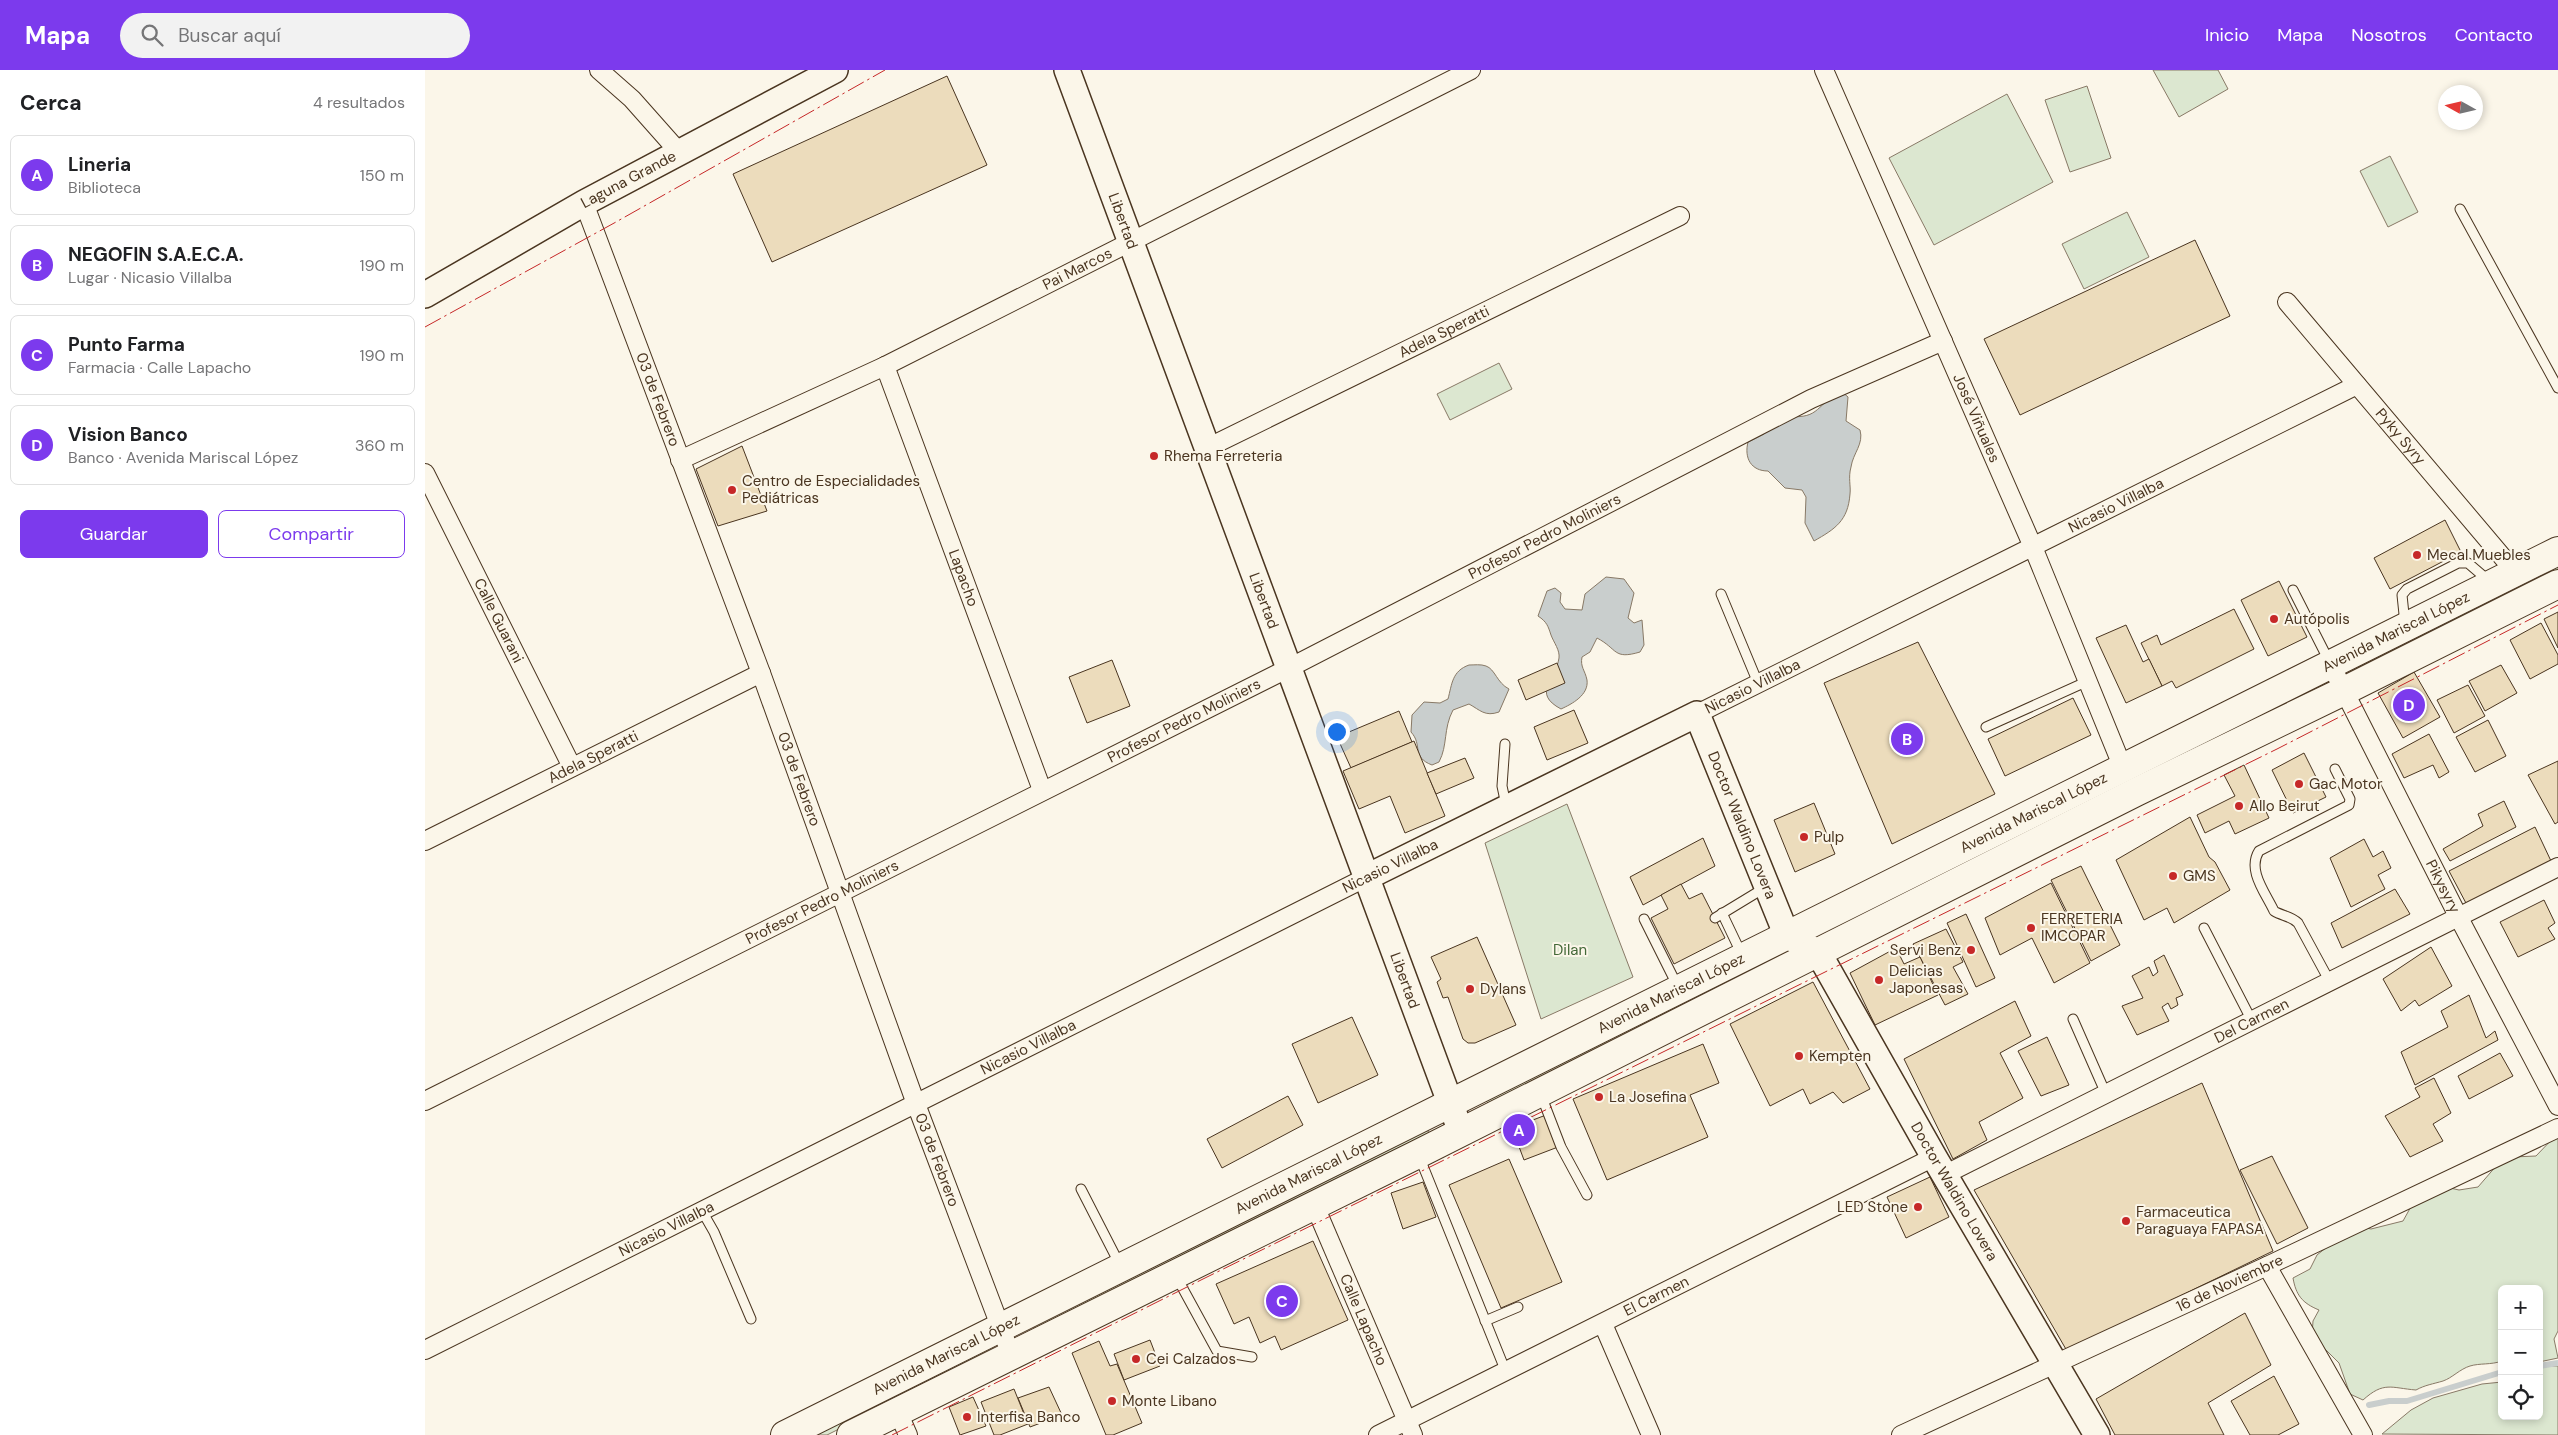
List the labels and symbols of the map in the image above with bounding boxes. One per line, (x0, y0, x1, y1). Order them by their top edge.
north arrow (2438, 85, 2483, 130)
street label: Laguna Grande (577, 146, 680, 213)
street label: Libertad (1103, 190, 1143, 252)
street label: Pai Marcos (1039, 243, 1115, 295)
street label: Adela Speratti (1395, 301, 1493, 362)
street label: 03 de Febrero (631, 350, 685, 449)
street label: José Viñuales (1948, 371, 2005, 466)
street label: Pyky Syry (2371, 404, 2431, 469)
place label: Rhema Ferreteria (1164, 446, 1282, 466)
marker: Rhema Ferreteria (1148, 450, 1160, 462)
place label: Centro de Especialidades Pediátricas (742, 471, 920, 508)
street label: Nicasio Villalba (2065, 473, 2167, 537)
marker: Centro de Especialidades Pediátricas (726, 484, 738, 496)
street label: Profesor Pedro Moliniers (1465, 489, 1624, 584)
place label: Mecal Muebles (2427, 545, 2531, 565)
street label: Lapacho (944, 546, 983, 610)
marker: Mecal Muebles (2411, 549, 2423, 561)
street label: Libertad (1244, 570, 1283, 632)
street label: Calle Guarani (469, 575, 528, 666)
street label: Avenida Mariscal López (2319, 587, 2473, 677)
place label: Autópolis (2284, 609, 2350, 629)
marker: Autópolis (2268, 613, 2280, 625)
street label: Nicasio Villalba (1701, 654, 1804, 719)
street label: Profesor Pedro Moliniers (1104, 674, 1264, 767)
pin: D (2393, 686, 2425, 724)
your location (1324, 719, 1350, 745)
pin: B (1891, 720, 1923, 758)
street label: Adela Speratti (545, 726, 642, 788)
street label: 03 de Febrero (773, 729, 825, 829)
street label: Doctor Waldino Lovera (1703, 748, 1781, 902)
street label: Avenida Mariscal López (1956, 767, 2110, 858)
place label: Gac Motor (2309, 774, 2383, 794)
marker: Gac Motor (2293, 778, 2305, 790)
place label: Allo Beirut (2249, 796, 2320, 816)
marker: Allo Beirut (2233, 800, 2245, 812)
place label: Pulp (1814, 827, 1844, 847)
marker: Pulp (1798, 831, 1810, 843)
street label: Nicasio Villalba (1339, 834, 1441, 898)
street label: Profesor Pedro Moliniers (742, 855, 902, 949)
street label: Pikysyry (2421, 856, 2465, 917)
place label: GMS (2183, 866, 2216, 886)
marker: GMS (2167, 870, 2179, 882)
place label: FERRETERIA IMCOPAR (2041, 909, 2123, 946)
marker: FERRETERIA IMCOPAR (2025, 922, 2037, 934)
park label: Dilan (1553, 940, 1587, 960)
place label: Servi Benz (1890, 940, 1961, 960)
marker: Servi Benz (1965, 944, 1977, 956)
street label: Avenida Mariscal López (1594, 948, 1748, 1038)
street label: Libertad (1385, 949, 1424, 1011)
place label: Delicias Japonesas (1889, 961, 1963, 998)
marker: Delicias Japonesas (1873, 974, 1885, 986)
place label: Dylans (1480, 979, 1526, 999)
marker: Dylans (1464, 983, 1476, 995)
street label: Del Carmen (2211, 994, 2292, 1048)
street label: Nicasio Villalba (977, 1015, 1079, 1079)
place label: Kempten (1809, 1046, 1871, 1066)
marker: Kempten (1793, 1050, 1805, 1062)
place label: La Josefina (1609, 1087, 1687, 1107)
marker: La Josefina (1593, 1091, 1605, 1103)
street label: 03 de Febrero (910, 1110, 964, 1210)
pin: A (1503, 1111, 1535, 1149)
street label: Doctor Waldino Lovera (1906, 1118, 2003, 1264)
street label: Avenida Mariscal López (1232, 1129, 1386, 1219)
street label: Nicasio Villalba (615, 1197, 717, 1261)
place label: LED Stone (1837, 1197, 1908, 1217)
marker: LED Stone (1912, 1201, 1924, 1213)
place label: Farmaceutica Paraguaya FAPASA (2136, 1202, 2264, 1239)
marker: Farmaceutica Paraguaya FAPASA (2120, 1215, 2132, 1227)
street label: 16 de Noviembre (2173, 1250, 2286, 1317)
street label: Calle Lapacho (1335, 1271, 1392, 1369)
street label: El Carmen (1620, 1271, 1692, 1321)
pin: C (1266, 1282, 1298, 1320)
street label: Avenida Mariscal López (869, 1310, 1023, 1400)
place label: Cei Calzados (1146, 1349, 1236, 1369)
marker: Cei Calzados (1130, 1353, 1142, 1365)
place label: Monte Libano (1122, 1391, 1217, 1411)
marker: Monte Libano (1106, 1395, 1118, 1407)
place label: Interfisa Banco (977, 1407, 1080, 1427)
marker: Interfisa Banco (961, 1411, 973, 1423)

